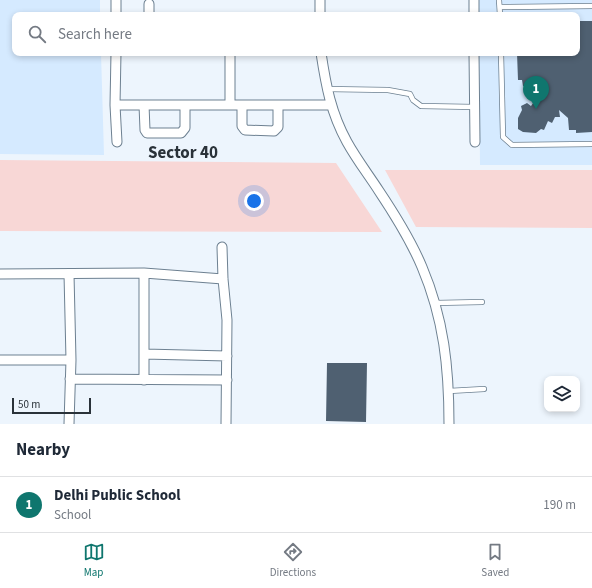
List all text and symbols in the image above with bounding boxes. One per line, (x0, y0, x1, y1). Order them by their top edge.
search box (12, 12, 580, 56)
icon: search (26, 23, 48, 45)
text: Search here (58, 24, 132, 45)
pin: 1 (523, 76, 549, 109)
district label: Sector 40 (148, 141, 218, 165)
your location (244, 191, 264, 211)
map controls (544, 376, 580, 412)
button: layers (544, 376, 580, 412)
scale bar (12, 396, 91, 415)
text: 50 m (18, 397, 40, 412)
text: Nearby (16, 438, 70, 462)
text: Delhi Public School (54, 485, 181, 506)
text: 1 (26, 496, 32, 514)
text: 190 m (543, 496, 576, 514)
text: School (54, 506, 91, 524)
tab: Map (83, 541, 105, 580)
tab: Directions (270, 541, 316, 580)
tab: Saved (481, 541, 509, 580)

